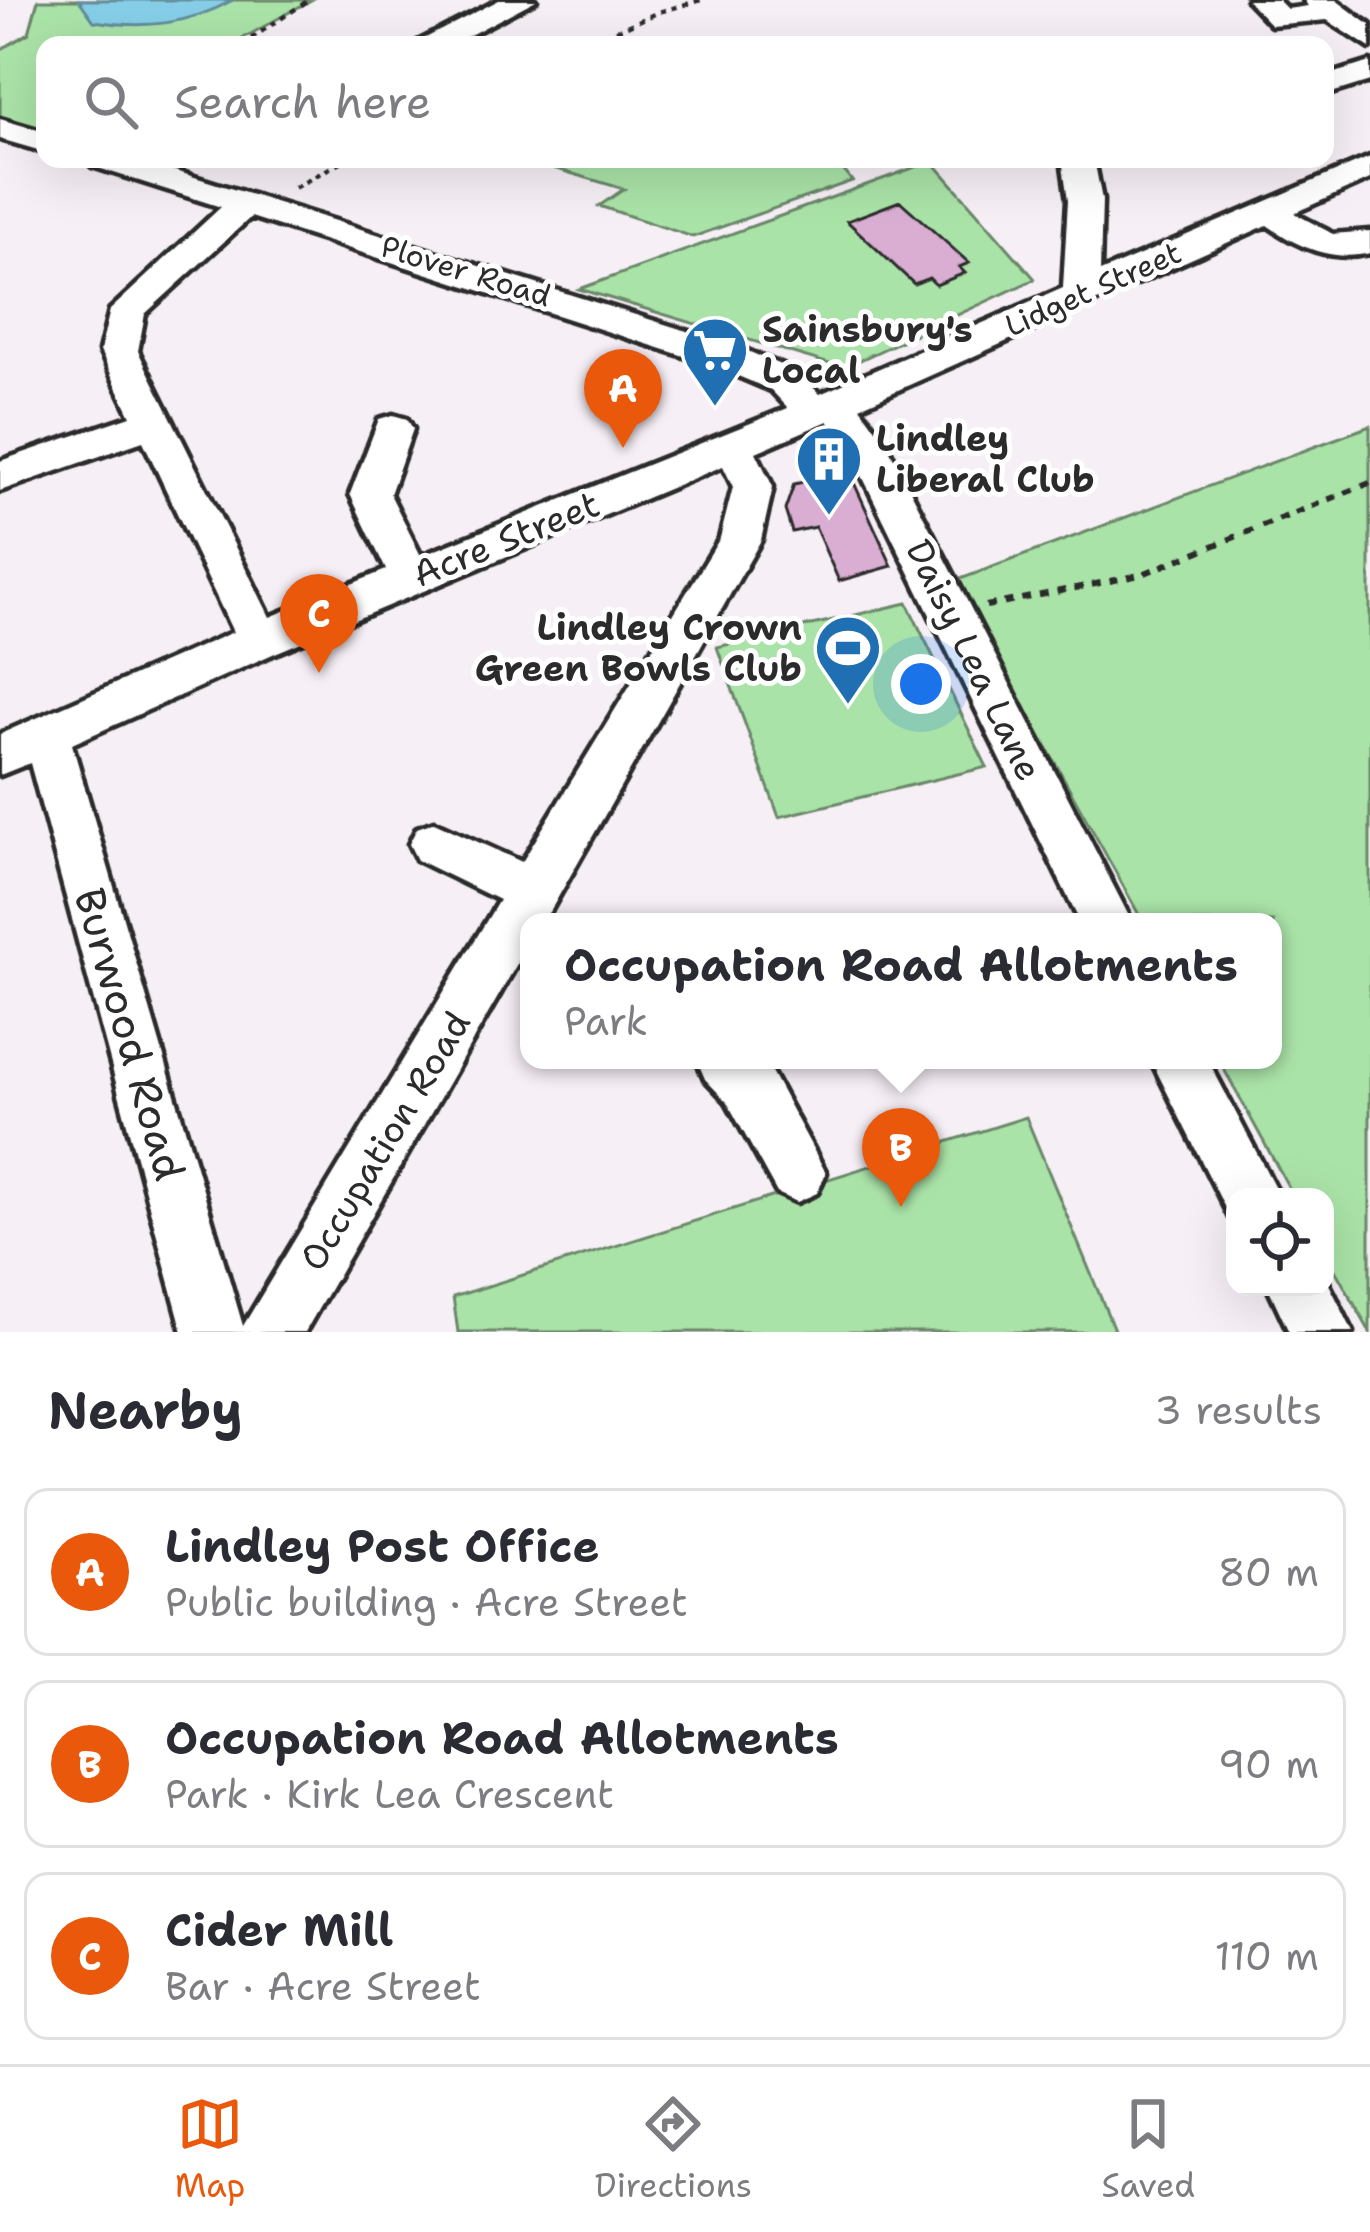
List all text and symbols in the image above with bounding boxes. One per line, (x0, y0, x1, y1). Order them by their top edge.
search box (36, 36, 1334, 168)
icon: search (78, 69, 144, 135)
text: Search here (174, 72, 431, 132)
street label: Plover Road (376, 226, 556, 316)
street label: Lidget Street (998, 232, 1188, 346)
place label: Sainsbury's Local (762, 305, 973, 395)
supermarket icon: Sainsbury's Local (680, 315, 750, 409)
pin: A (584, 349, 662, 448)
place label: Lindley Liberal Club (876, 414, 1095, 504)
building icon: Lindley Liberal Club (794, 424, 864, 518)
street label: Acre Street (405, 479, 607, 599)
street label: Daisy Lea Lane (894, 531, 1054, 789)
pin: C (280, 574, 358, 673)
place label: Lindley Crown Green Bowls Club (475, 603, 802, 693)
sports icon: Lindley Crown Green Bowls Club (813, 613, 883, 707)
your location (891, 654, 951, 714)
street label: Burwood Road (62, 881, 198, 1187)
popup (520, 913, 1282, 1069)
text: Occupation Road Allotments (564, 935, 1238, 995)
text: Park (564, 995, 648, 1047)
street label: Occupation Road (288, 1002, 482, 1280)
pin: B (862, 1108, 940, 1207)
map controls (1226, 1188, 1334, 1296)
button: locate (1226, 1188, 1334, 1296)
text: Nearby (48, 1376, 243, 1444)
text: 3 results (1155, 1384, 1322, 1436)
text: Lindley Post Office (165, 1516, 600, 1576)
text: A (75, 1546, 105, 1598)
text: 80 m (1218, 1546, 1319, 1598)
text: Public building · Acre Street (165, 1576, 688, 1628)
text: Occupation Road Allotments (165, 1708, 839, 1768)
text: B (78, 1738, 102, 1790)
text: 90 m (1218, 1738, 1319, 1790)
text: Park · Kirk Lea Crescent (165, 1768, 614, 1820)
text: Cider Mill (165, 1900, 393, 1960)
text: C (78, 1930, 102, 1982)
text: 110 m (1215, 1930, 1319, 1982)
text: Bar · Acre Street (165, 1960, 481, 2012)
tab: Map (175, 2091, 245, 2208)
tab: Directions (595, 2091, 752, 2208)
tab: Saved (1102, 2091, 1195, 2208)

